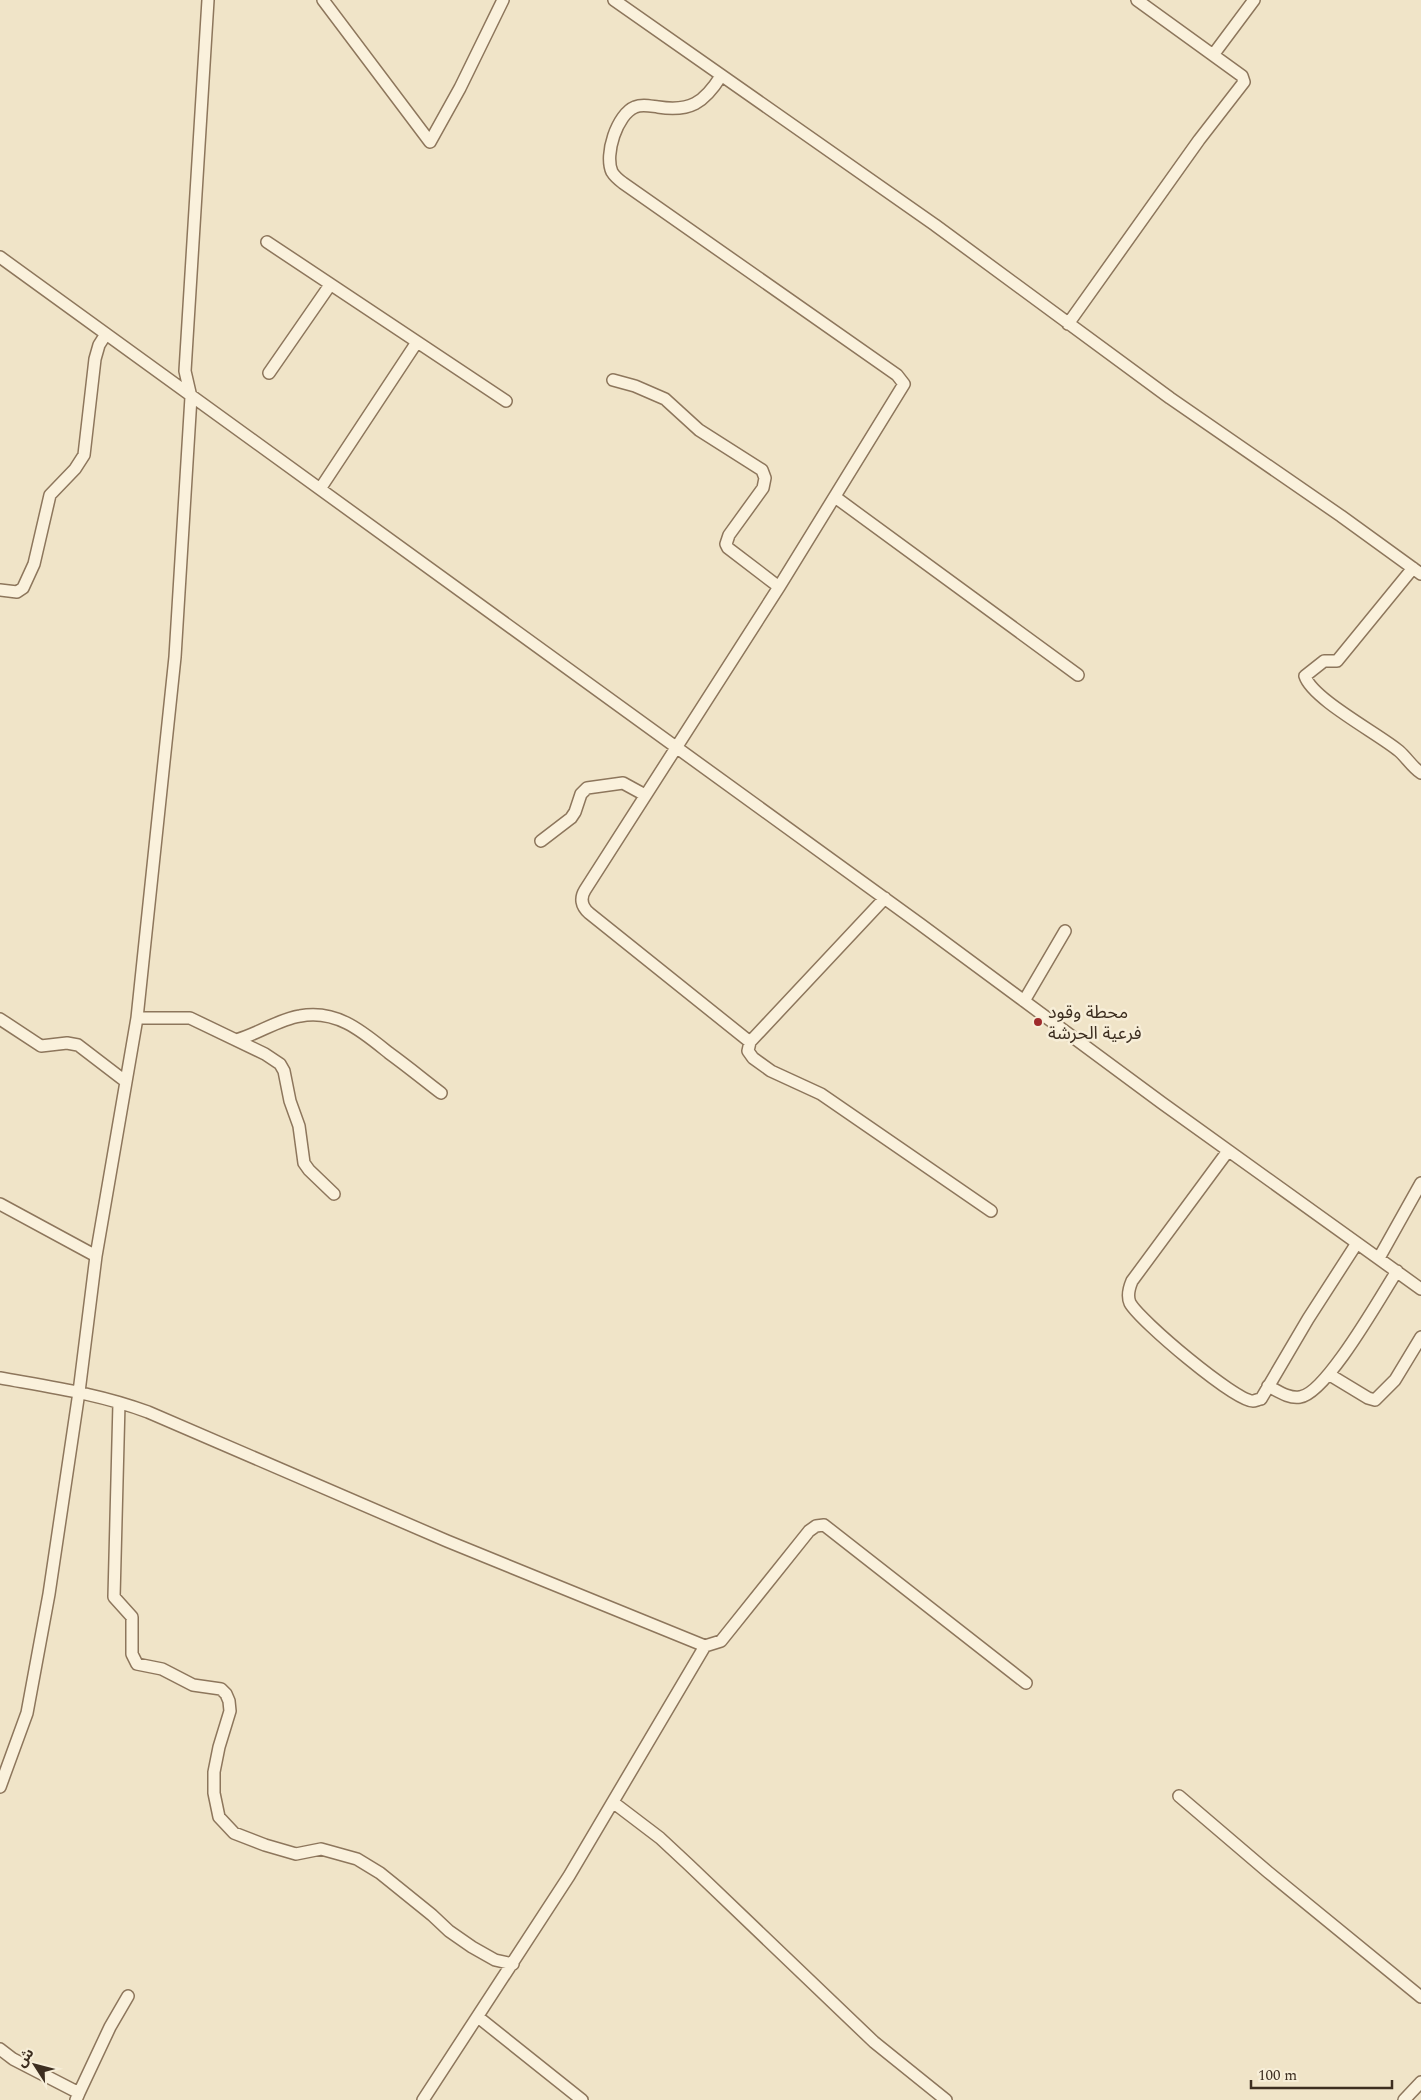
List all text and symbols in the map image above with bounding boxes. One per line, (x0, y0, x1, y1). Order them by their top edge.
place label: محطة وقود فرعية الحرشة (1048, 999, 1142, 1047)
marker: محطة وقود فرعية الحرشة (1032, 1016, 1044, 1028)
north arrow (10, 2040, 60, 2090)
text: ش (11, 2044, 39, 2072)
scale bar (1251, 2058, 1392, 2090)
text: 100 m (1258, 2064, 1297, 2087)

